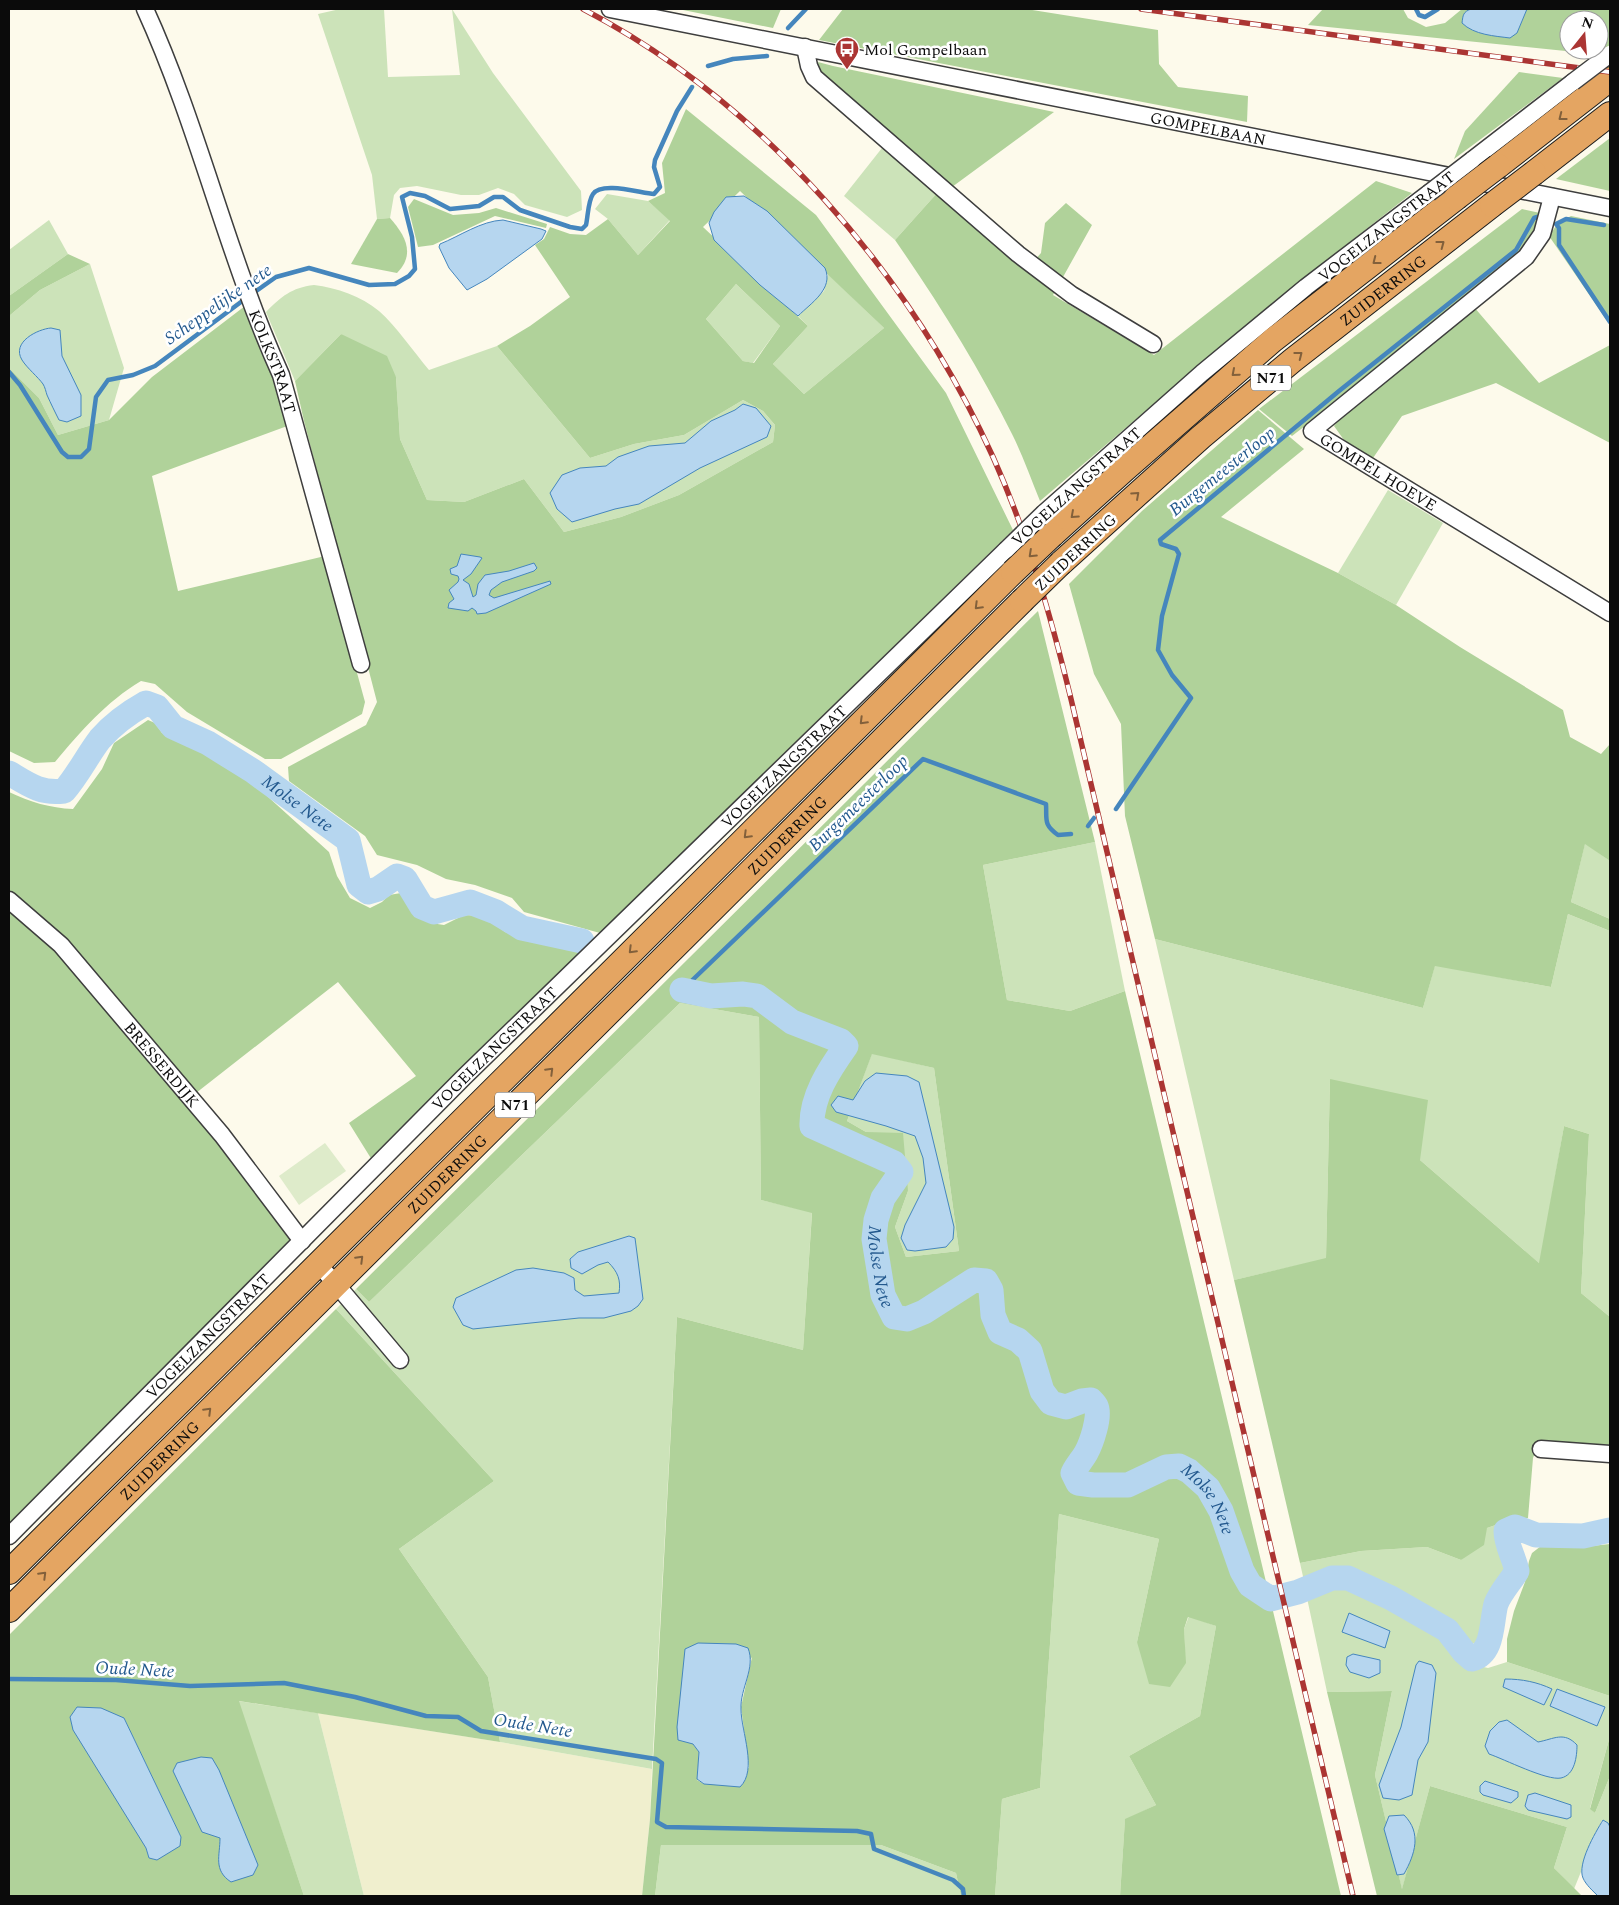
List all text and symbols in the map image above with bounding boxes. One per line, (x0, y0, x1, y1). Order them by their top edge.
north arrow (1559, 10, 1609, 60)
text: N (1579, 11, 1596, 35)
bus stop icon: Mol Gompelbaan (834, 36, 860, 70)
place label: Mol Gompelbaan (864, 38, 987, 62)
street label: GOMPELBAAN (1148, 106, 1268, 152)
one-way arrow (1559, 111, 1568, 119)
street label: VOGELZANGSTRAAT (1313, 165, 1460, 288)
one-way arrow (1435, 241, 1445, 250)
street label: ZUIDERRING (1335, 249, 1432, 333)
one-way arrow (1372, 255, 1381, 264)
water label: Scheppelijke nete (159, 257, 278, 352)
street label: KOLKSTRAAT (242, 306, 302, 416)
one-way arrow (1293, 352, 1302, 360)
road number: N71 (1251, 366, 1291, 390)
one-way arrow (1232, 367, 1241, 376)
water label: Burgemeesterloop (1163, 420, 1281, 523)
street label: VOGELZANGSTRAAT (1006, 421, 1147, 552)
street label: GOMPEL HOEVE (1315, 427, 1441, 518)
one-way arrow (1131, 492, 1140, 501)
street label: ZUIDERRING (1029, 508, 1122, 597)
one-way arrow (1070, 509, 1079, 518)
one-way arrow (1029, 548, 1038, 557)
one-way arrow (975, 601, 984, 610)
street label: VOGELZANGSTRAAT (716, 700, 853, 834)
one-way arrow (859, 715, 868, 724)
water label: Burgemeesterloop (802, 748, 915, 858)
water label: Molse Nete (255, 768, 339, 839)
street label: ZUIDERRING (742, 790, 833, 881)
one-way arrow (744, 829, 753, 838)
one-way arrow (629, 944, 638, 953)
street label: VOGELZANGSTRAAT (426, 981, 563, 1116)
street label: BRESSERDIJK (118, 1017, 205, 1113)
one-way arrow (544, 1067, 553, 1076)
road number: N71 (495, 1092, 535, 1118)
street label: ZUIDERRING (402, 1129, 493, 1220)
water label: Molse Nete (860, 1224, 901, 1313)
one-way arrow (354, 1256, 363, 1265)
street label: VOGELZANGSTRAAT (140, 1268, 276, 1405)
one-way arrow (202, 1408, 211, 1417)
street label: ZUIDERRING (114, 1416, 205, 1507)
water label: Molse Nete (1174, 1457, 1241, 1539)
one-way arrow (37, 1572, 46, 1581)
water label: Oude Nete (95, 1654, 175, 1685)
water label: Oude Nete (492, 1706, 574, 1745)

